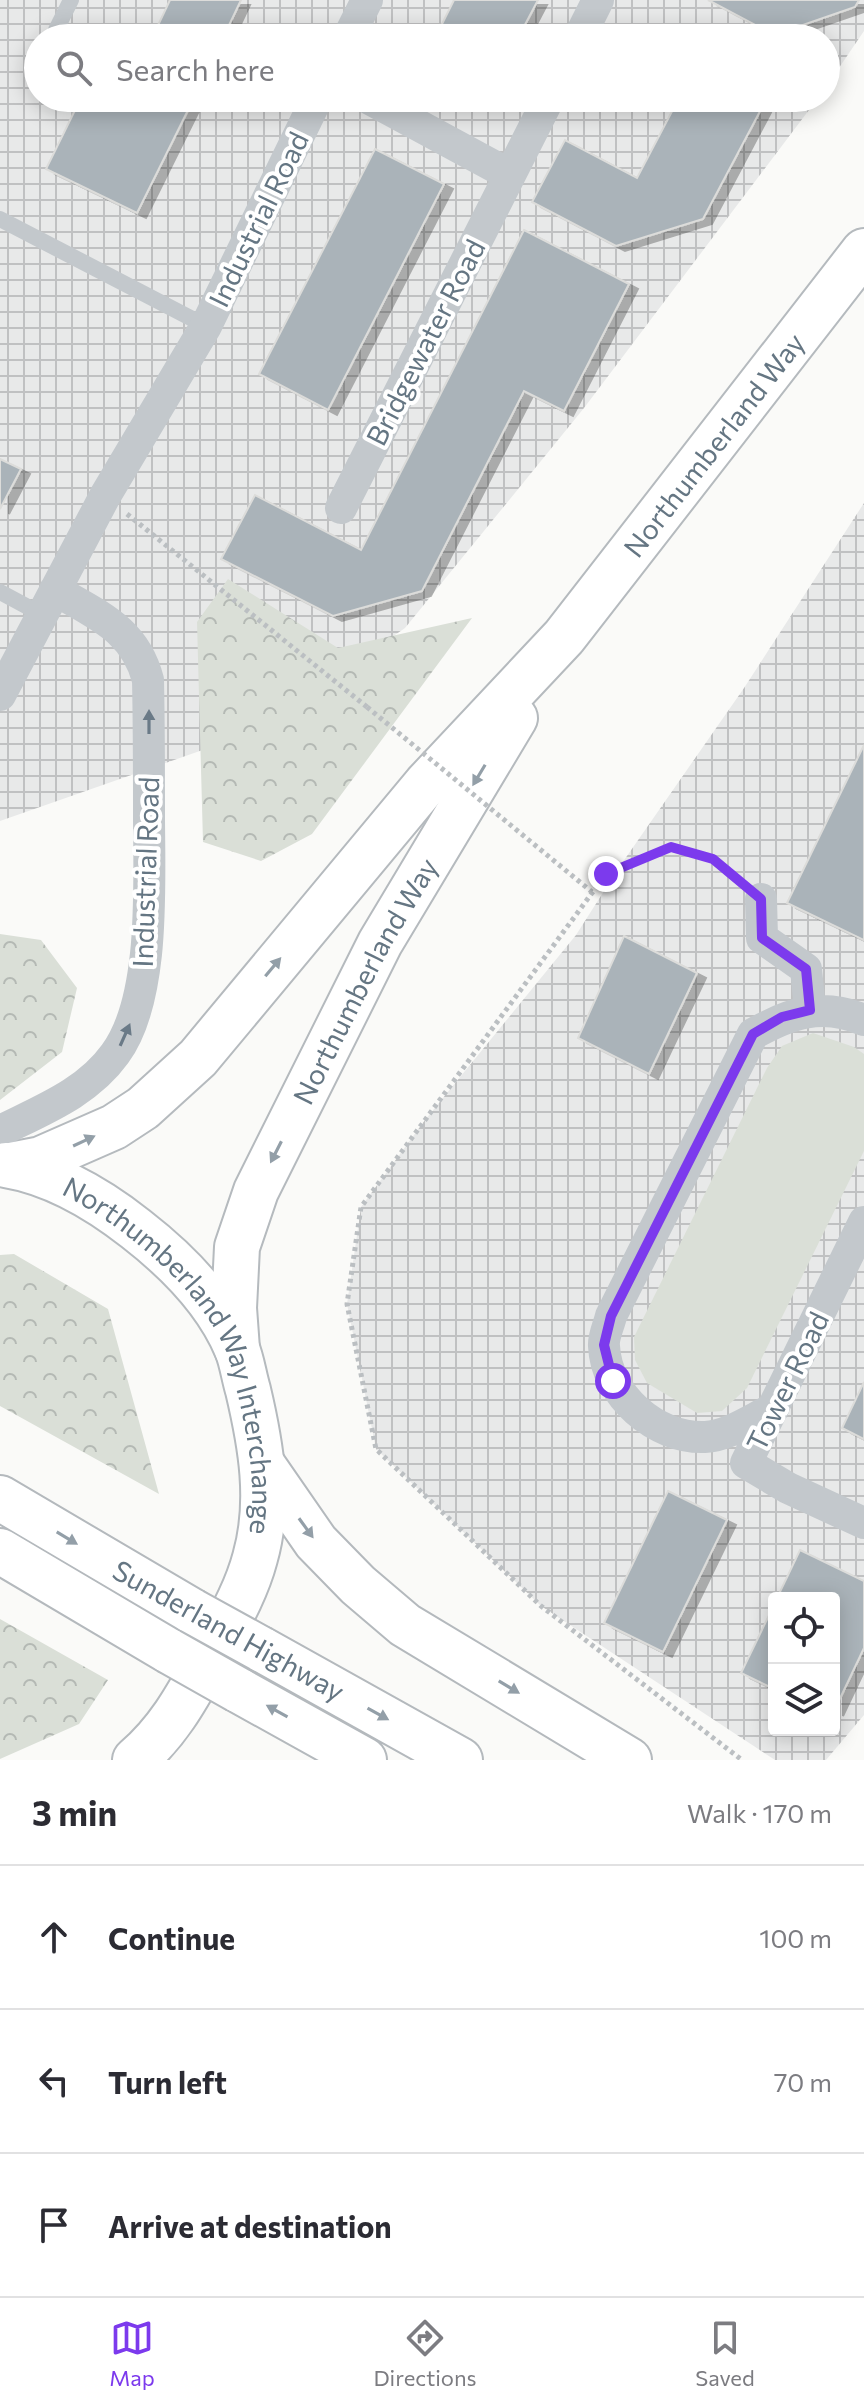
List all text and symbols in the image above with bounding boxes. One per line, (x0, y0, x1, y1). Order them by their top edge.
search box (24, 24, 840, 112)
icon: search (52, 46, 96, 90)
text: Search here (116, 50, 275, 87)
street label: Industrial Road (201, 126, 315, 312)
street label: Bridgewater Road (358, 233, 492, 451)
street label: Northumberland Way (616, 326, 811, 563)
one-way arrow (142, 709, 155, 734)
one-way arrow (472, 765, 487, 786)
street label: Industrial Road (125, 776, 165, 968)
street label: Northumberland Way (285, 851, 444, 1110)
route end (588, 856, 624, 892)
one-way arrow (264, 958, 281, 978)
one-way arrow (118, 1023, 132, 1047)
one-way arrow (72, 1134, 96, 1148)
one-way arrow (269, 1140, 283, 1163)
street label: Northumberland Way Interchange (58, 1169, 280, 1537)
street label: Tower Road (739, 1306, 835, 1456)
route start (595, 1363, 631, 1399)
one-way arrow (298, 1517, 314, 1539)
one-way arrow (56, 1531, 78, 1545)
street label: Sunderland Highway (107, 1552, 351, 1708)
map controls (768, 1592, 840, 1736)
button: locate (768, 1592, 840, 1664)
button: layers (768, 1664, 840, 1736)
one-way arrow (498, 1680, 520, 1694)
one-way arrow (266, 1704, 288, 1718)
one-way arrow (367, 1707, 389, 1721)
text: 3 min (32, 1791, 117, 1833)
text: Walk · 170 m (687, 1797, 832, 1828)
icon: ahead (32, 1915, 76, 1959)
text: Continue (108, 1919, 235, 1956)
text: 100 m (759, 1922, 832, 1953)
icon: left (32, 2059, 76, 2103)
text: Turn left (108, 2063, 227, 2100)
text: 70 m (774, 2066, 832, 2097)
icon: arrive (32, 2203, 76, 2247)
text: Arrive at destination (108, 2207, 392, 2244)
tab: Map (109, 2316, 155, 2391)
tab: Directions (373, 2316, 477, 2391)
tab: Saved (695, 2316, 755, 2391)

